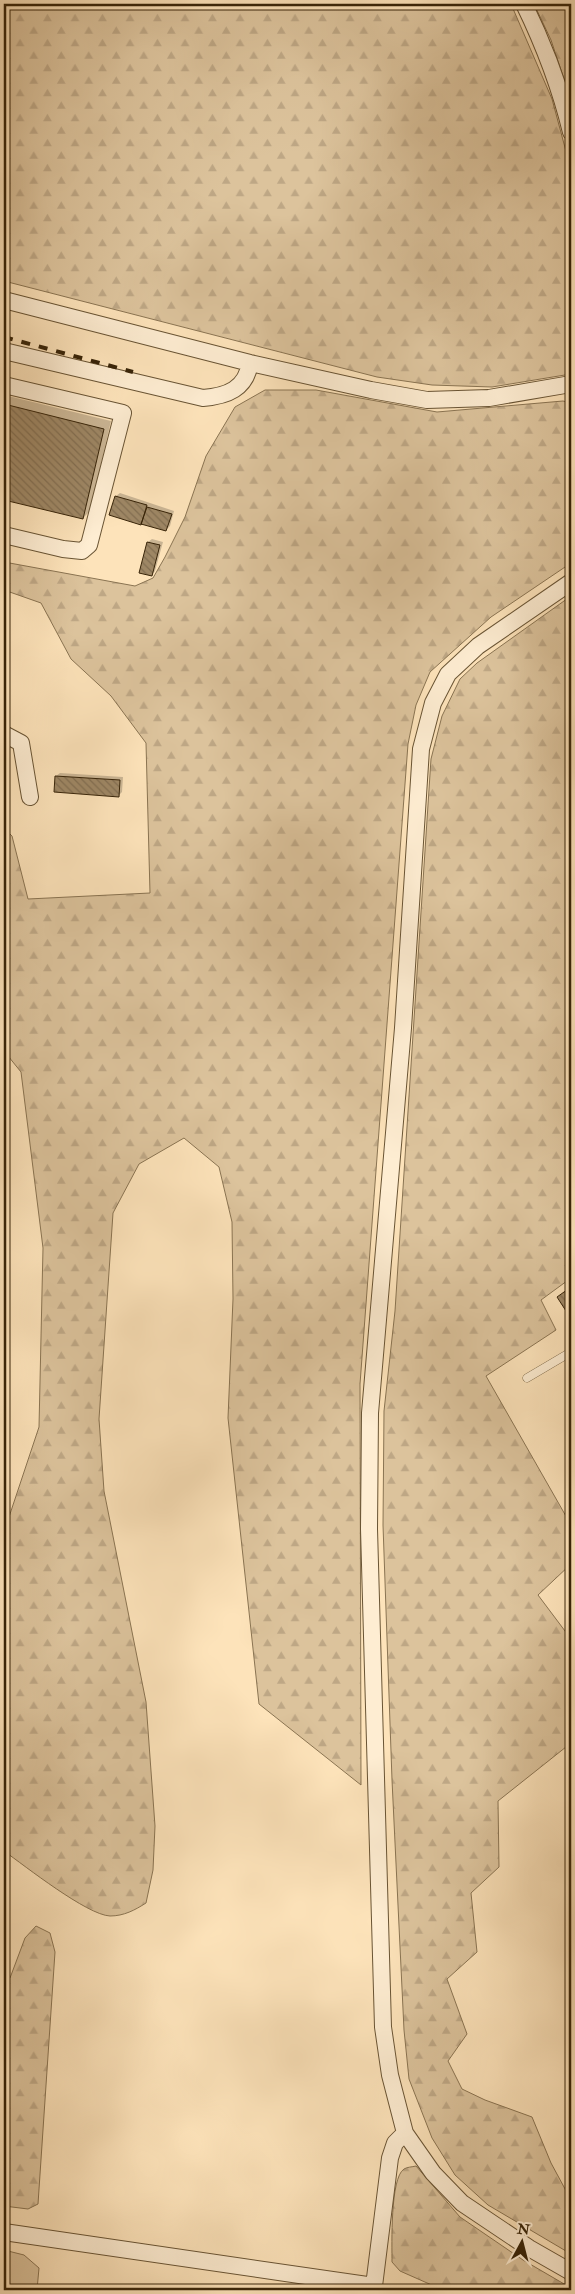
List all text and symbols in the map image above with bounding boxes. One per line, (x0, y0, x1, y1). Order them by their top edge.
north arrow (498, 2216, 548, 2266)
text: N (515, 2220, 531, 2239)

